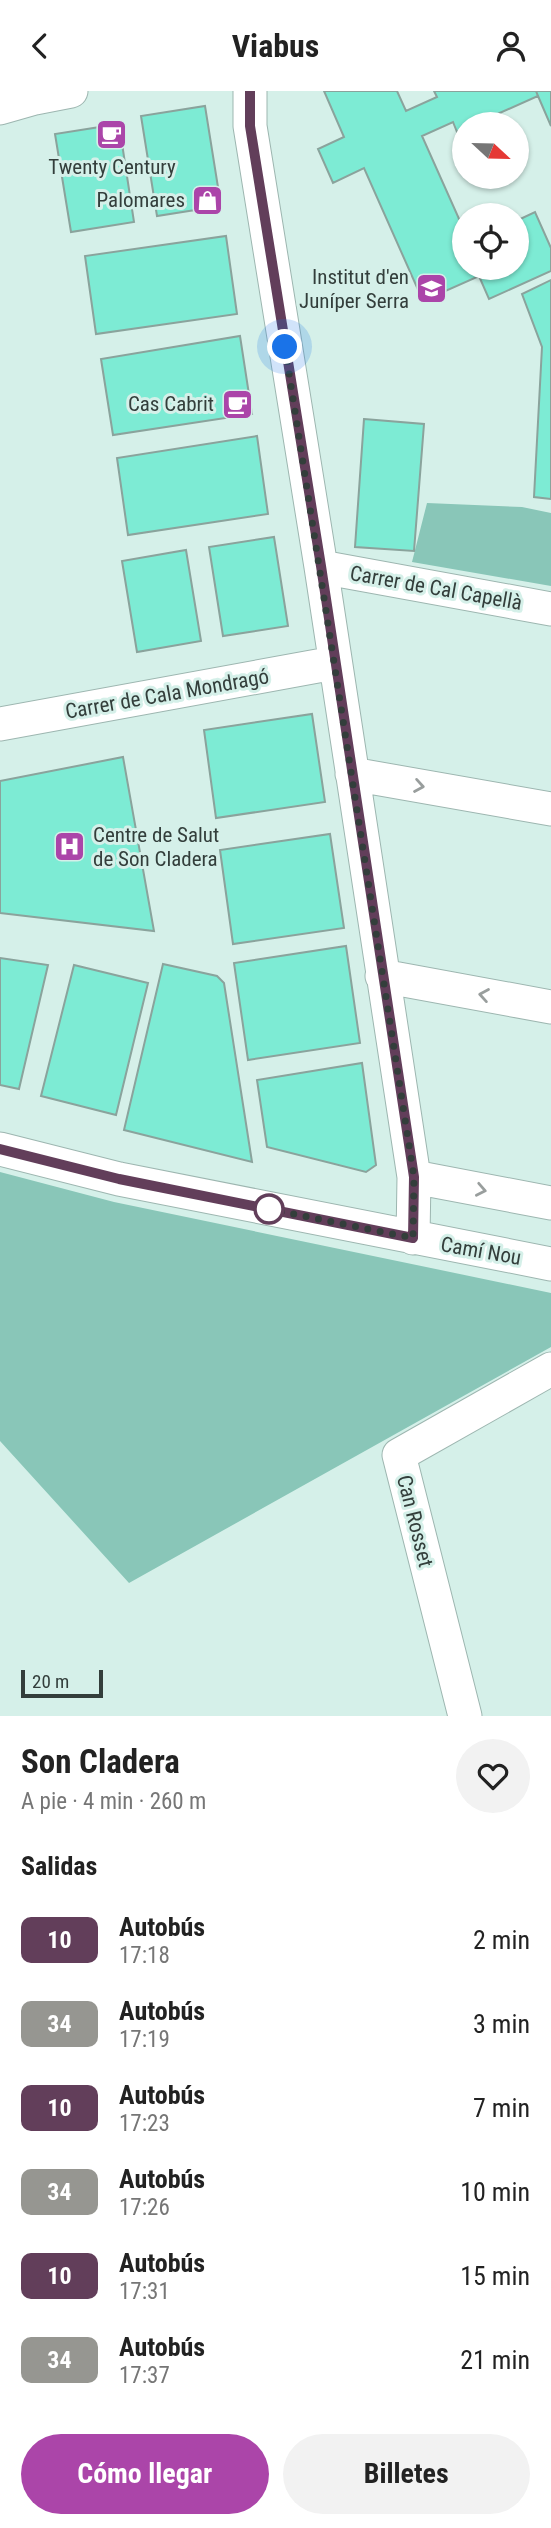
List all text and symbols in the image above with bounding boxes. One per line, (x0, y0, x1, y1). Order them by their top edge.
icon: back (21, 27, 59, 65)
text: Viabus (232, 27, 319, 65)
icon: person (492, 27, 530, 65)
north arrow (452, 112, 528, 189)
map controls (452, 112, 529, 280)
cafe icon: Twenty Century (95, 118, 129, 152)
place label: Twenty Century (48, 155, 176, 179)
shop icon: Palomares (191, 183, 225, 217)
place label: Palomares (97, 188, 185, 212)
button: locate (452, 203, 529, 280)
place label: Institut d'en Juníper Serra (299, 265, 409, 313)
school or university icon: Institut d'en Juníper Serra (415, 272, 449, 306)
your location (267, 329, 302, 364)
cafe icon: Cas Cabrit (220, 387, 254, 421)
place label: Cas Cabrit (128, 392, 214, 416)
street label: Carrer de Cal Capellà (348, 561, 524, 615)
street label: Carrer de Cala Mondragó (63, 664, 271, 724)
one-way arrow (413, 778, 425, 793)
place label: Centre de Salut de Son Cladera (93, 823, 219, 871)
hospital icon: Centre de Salut de Son Cladera (53, 830, 87, 864)
one-way arrow (478, 988, 490, 1003)
one-way arrow (475, 1182, 487, 1197)
unlabelled marker (254, 1194, 284, 1224)
street label: Camí Nou (439, 1232, 523, 1270)
street label: Can Rosset (392, 1473, 438, 1569)
scale bar (21, 1667, 103, 1699)
text: 20 m (32, 1670, 69, 1693)
button: heart (456, 1739, 530, 1813)
text: Son Cladera (21, 1742, 180, 1781)
text: A pie · 4 min · 260 m (21, 1788, 206, 1815)
text: Salidas (21, 1851, 97, 1881)
text: Autobús (119, 1912, 205, 1942)
text: 2 min (473, 1925, 530, 1955)
text: 10 (47, 1926, 72, 1954)
text: 17:18 (119, 1942, 170, 1969)
text: Autobús (119, 1996, 205, 2026)
text: 3 min (473, 2009, 530, 2039)
text: 34 (47, 2010, 72, 2038)
text: 17:19 (119, 2026, 170, 2053)
text: Autobús (119, 2080, 205, 2110)
text: 7 min (473, 2093, 530, 2123)
text: 10 (47, 2094, 72, 2122)
text: 17:23 (119, 2110, 170, 2137)
text: Autobús (119, 2164, 205, 2194)
text: 10 min (460, 2177, 530, 2207)
text: 34 (47, 2178, 72, 2206)
text: 17:26 (119, 2194, 170, 2221)
text: Autobús (119, 2248, 205, 2278)
text: 15 min (460, 2261, 530, 2291)
text: 10 (47, 2262, 72, 2290)
text: 17:31 (119, 2278, 170, 2305)
text: Autobús (119, 2332, 205, 2362)
text: 21 min (460, 2345, 530, 2375)
text: 34 (47, 2346, 72, 2374)
text: 17:37 (119, 2362, 170, 2389)
button: Cómo llegar (21, 2434, 269, 2514)
button: Billetes (283, 2434, 530, 2514)

